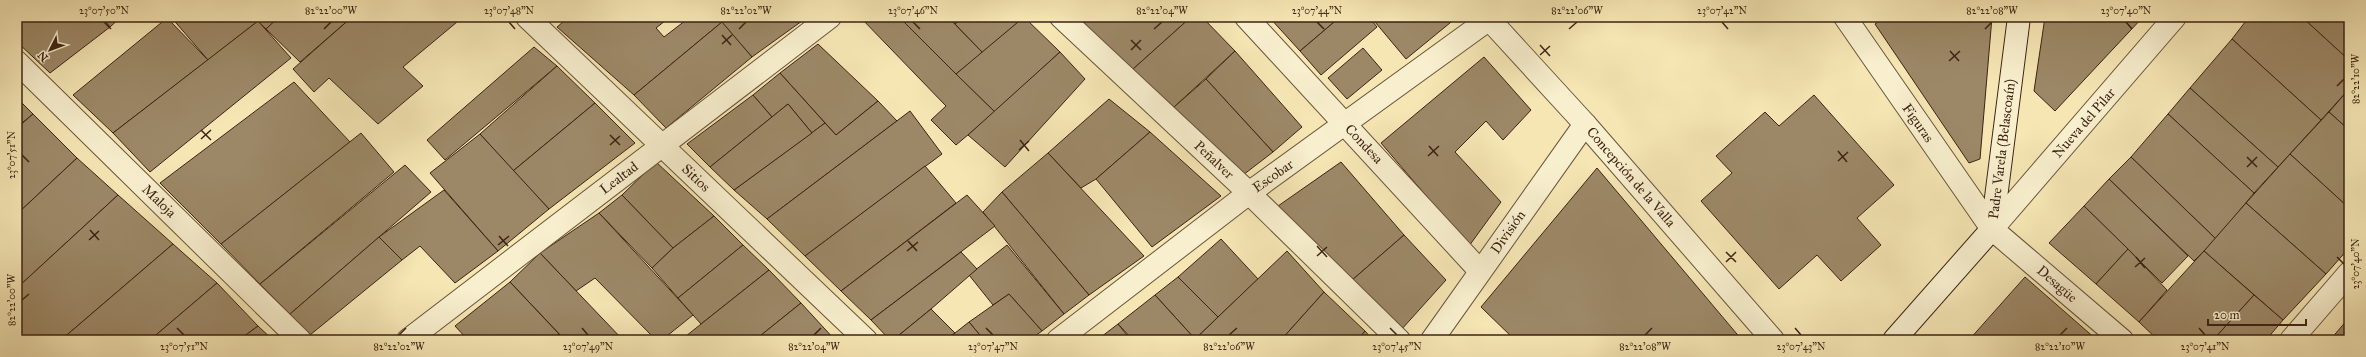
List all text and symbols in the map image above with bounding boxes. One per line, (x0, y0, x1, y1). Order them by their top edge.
text: 23°07'50"N (79, 5, 129, 17)
text: 82°22'00"W (305, 5, 357, 17)
text: 23°07'48"N (484, 5, 535, 17)
text: 82°22'02"W (720, 5, 772, 17)
text: 23°07'46"N (888, 5, 939, 17)
text: 82°22'04"W (1136, 5, 1188, 17)
text: 23°07'44"N (1292, 5, 1343, 17)
text: 82°22'06"W (1551, 5, 1603, 17)
text: 23°07'42"N (1697, 5, 1747, 17)
text: 82°22'08"W (1966, 5, 2018, 17)
text: 23°07'40"N (2101, 5, 2152, 17)
north arrow (30, 30, 70, 70)
text: N (35, 48, 51, 64)
text: 82°22'10"W (2350, 53, 2362, 104)
street label: Padre Varela (Belascoaín) (1985, 78, 2020, 220)
street label: Nueva del Pilar (2049, 84, 2119, 161)
street label: Figuras (1899, 100, 1937, 146)
street label: Condesa (1341, 121, 1387, 167)
street label: Concepción de la Valla (1583, 123, 1679, 231)
text: 23°07'51"N (6, 131, 18, 179)
street label: Peñalver (1191, 137, 1238, 183)
street label: Escobar (1249, 155, 1297, 196)
street label: Lealtad (596, 158, 642, 198)
street label: Sitios (678, 160, 714, 196)
street label: Maloja (139, 181, 180, 221)
street label: División (1487, 207, 1529, 257)
text: 23°07'40"N (2350, 238, 2362, 289)
street label: Desagüe (2033, 262, 2081, 306)
text: 82°22'00"W (6, 274, 18, 326)
scale bar (2208, 301, 2306, 327)
text: 20 m (2214, 308, 2240, 322)
text: 23°07'51"N (160, 341, 208, 353)
text: 82°22'02"W (373, 341, 425, 353)
text: 23°07'49"N (563, 341, 614, 353)
text: 82°22'04"W (788, 341, 840, 353)
text: 23°07'47"N (968, 341, 1018, 353)
text: 82°22'06"W (1203, 341, 1255, 353)
text: 23°07'45"N (1372, 341, 1422, 353)
text: 82°22'08"W (1619, 341, 1671, 353)
text: 23°07'43"N (1777, 341, 1826, 353)
text: 82°22'10"W (2035, 341, 2086, 353)
text: 23°07'41"N (2181, 341, 2230, 353)

